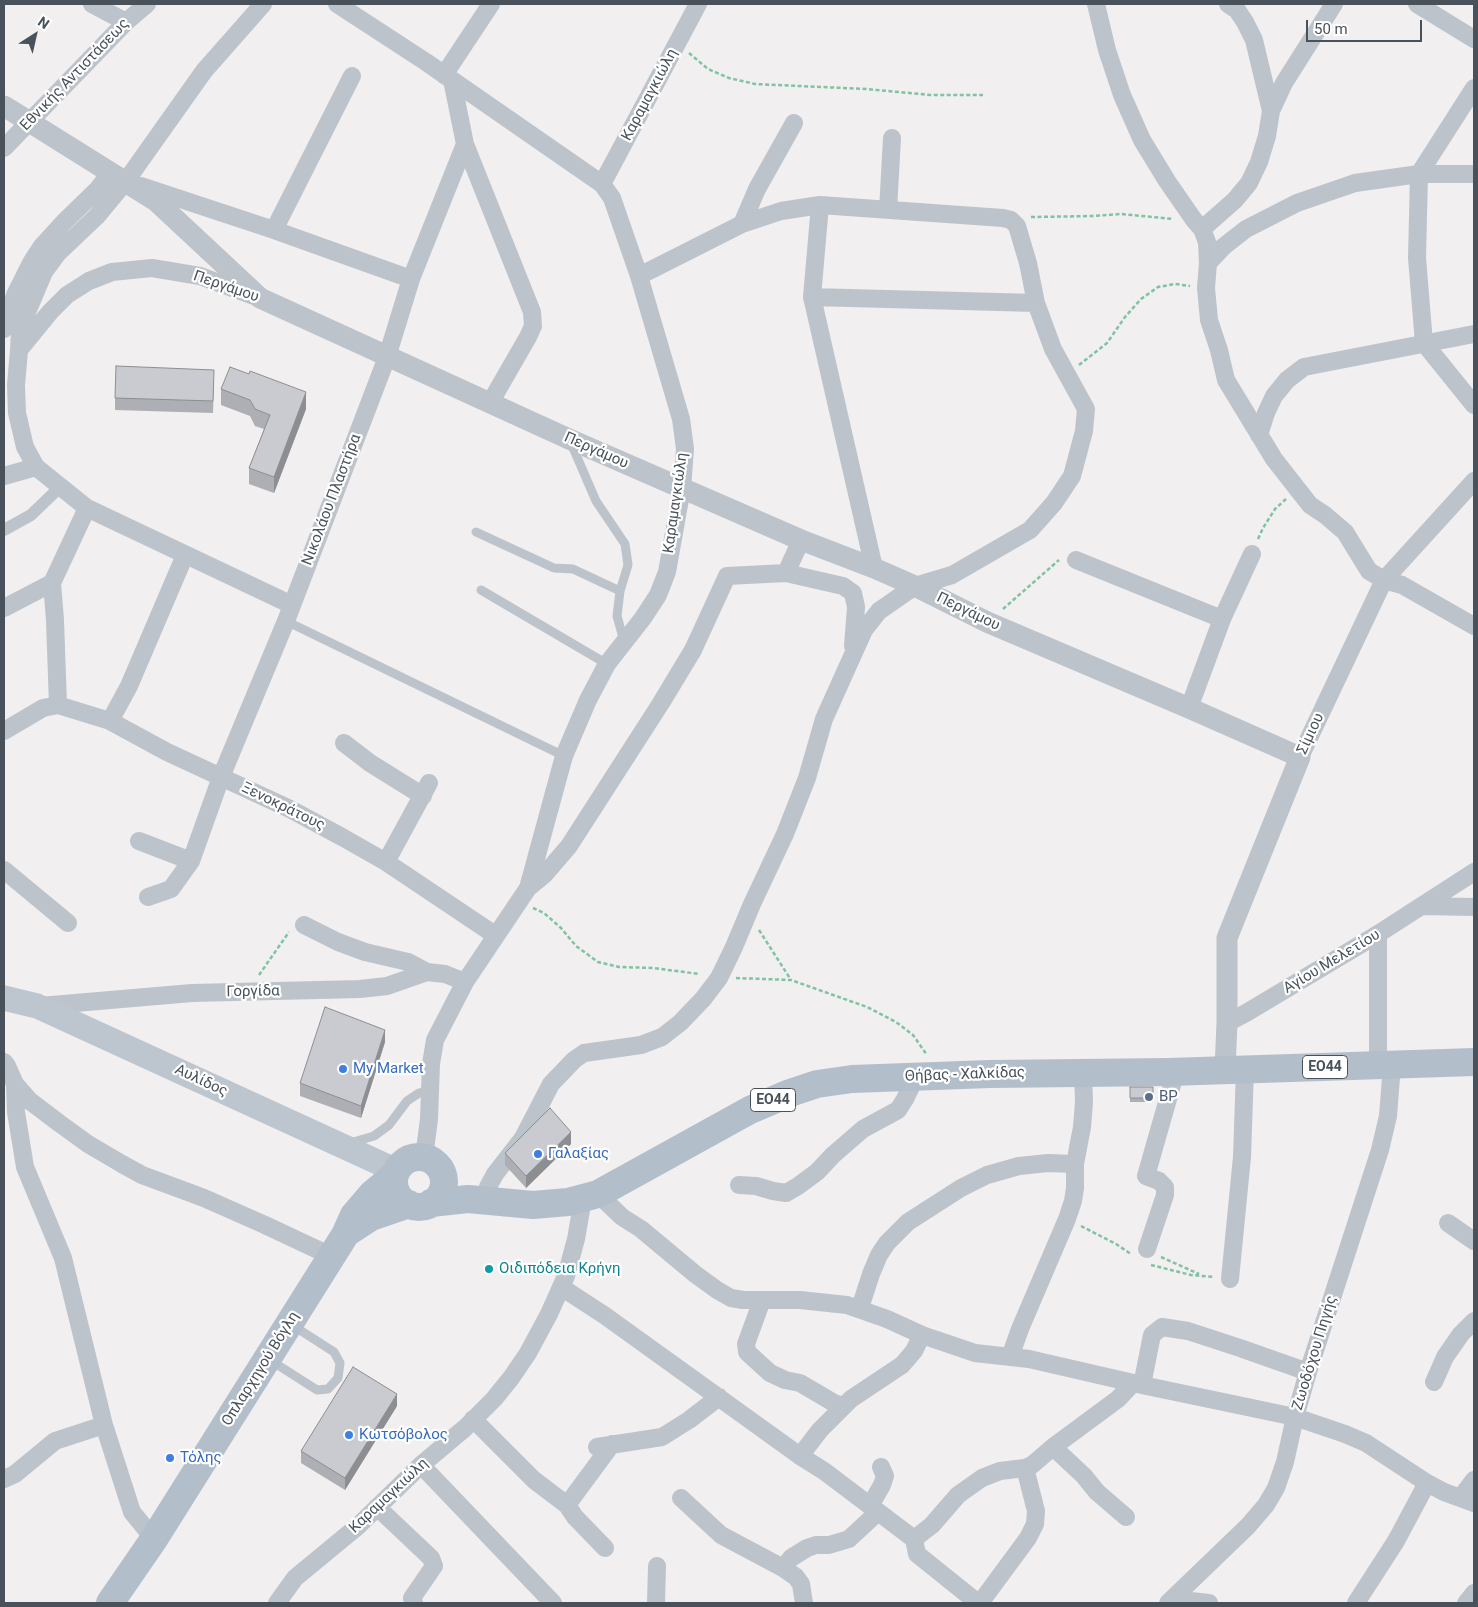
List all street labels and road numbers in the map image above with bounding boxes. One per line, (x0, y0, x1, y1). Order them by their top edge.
street label: Εθνικής Αντιστάσεως (17, 15, 133, 135)
street label: Καραμαγκιώλη (618, 46, 682, 144)
street label: Περγάμου (191, 267, 261, 307)
street label: Περγάμου (561, 429, 631, 473)
street label: Νικολάου Πλαστήρα (299, 432, 365, 568)
street label: Καραμαγκιώλη (660, 451, 692, 555)
street label: Περγάμου (933, 589, 1003, 635)
street label: Σίμιου (1294, 710, 1328, 758)
street label: Ξενοκράτους (239, 779, 327, 835)
street label: Αγίου Μελετίου (1281, 926, 1383, 998)
street label: Γοργίδα (226, 983, 280, 1001)
road number: ΕΟ44 (1302, 1056, 1348, 1078)
street label: Αυλίδος (172, 1061, 230, 1101)
street label: Θήβας - Χαλκίδας (905, 1064, 1025, 1086)
road number: ΕΟ44 (750, 1088, 796, 1112)
street label: Ζωοδόχου Πηγής (1289, 1293, 1341, 1413)
street label: Οπλαρχηγού Βόγλη (219, 1309, 303, 1429)
street label: Καραμαγκιώλη (346, 1455, 432, 1537)

